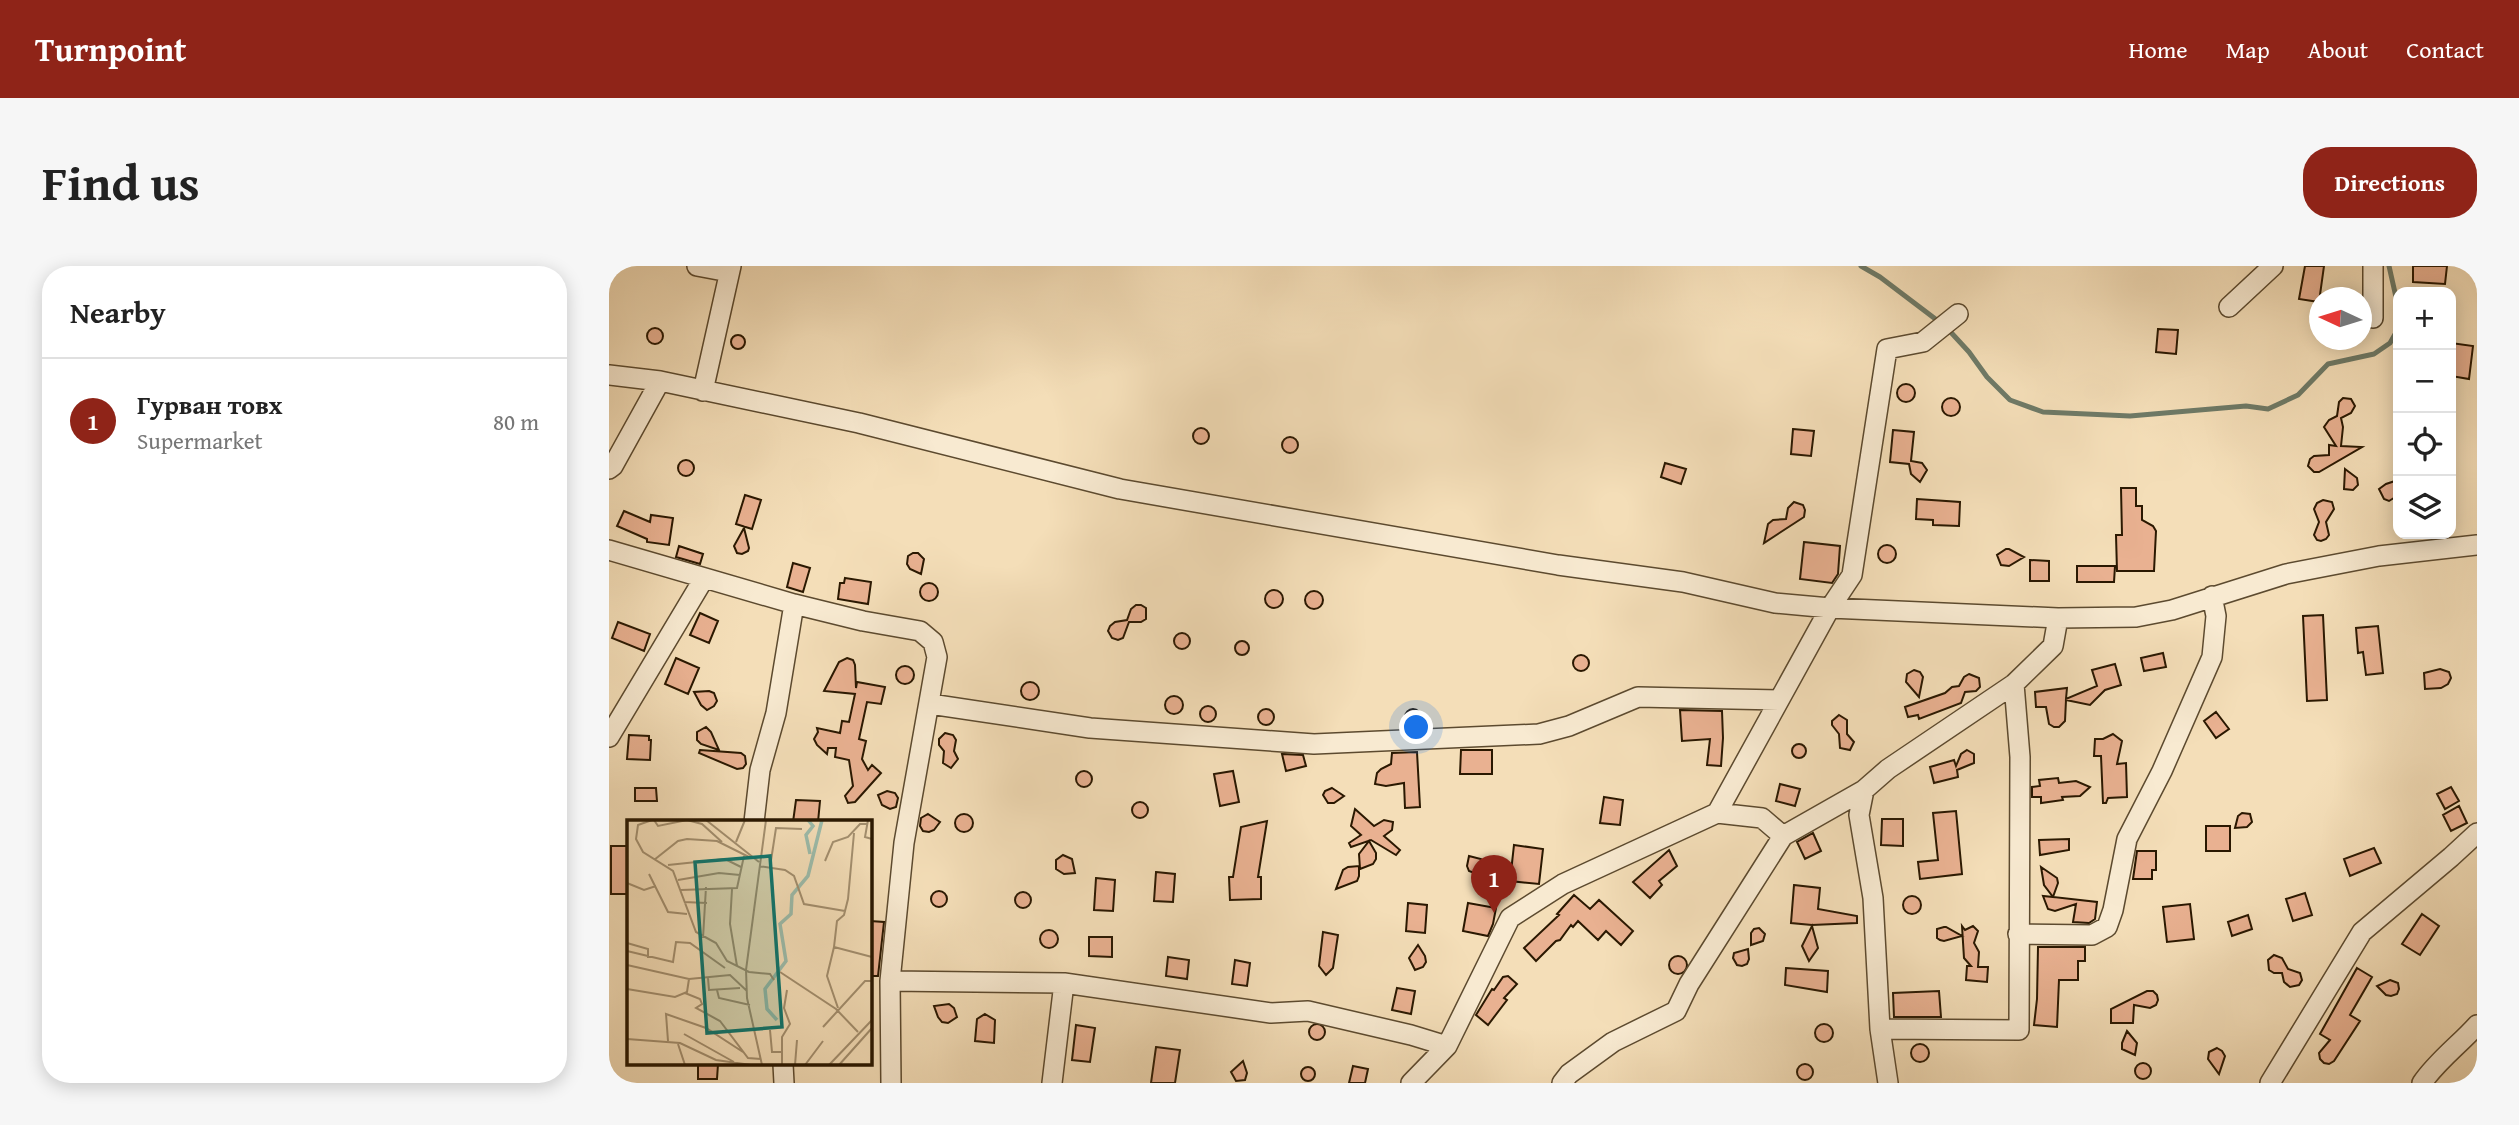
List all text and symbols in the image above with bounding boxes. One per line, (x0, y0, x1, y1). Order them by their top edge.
text: Turnpoint (35, 25, 187, 73)
text: Home (2129, 32, 2188, 67)
text: Map (2226, 32, 2270, 67)
text: About (2308, 32, 2368, 67)
text: Contact (2406, 32, 2484, 67)
text: Find us (42, 146, 200, 218)
button: Directions (2303, 147, 2477, 218)
north arrow (2309, 287, 2372, 350)
map controls (2393, 287, 2456, 539)
button: + (2393, 287, 2456, 350)
text: Nearby (70, 290, 166, 334)
button: − (2393, 350, 2456, 413)
text: Гурван товх (137, 385, 283, 424)
text: 1 (87, 405, 99, 438)
text: 80 m (493, 405, 539, 438)
button: locate (2393, 413, 2456, 476)
text: Supermarket (137, 424, 263, 457)
button: layers (2393, 476, 2456, 539)
your location (1399, 710, 1433, 744)
inset map (627, 820, 871, 1066)
pin: 1 (1471, 855, 1517, 913)

